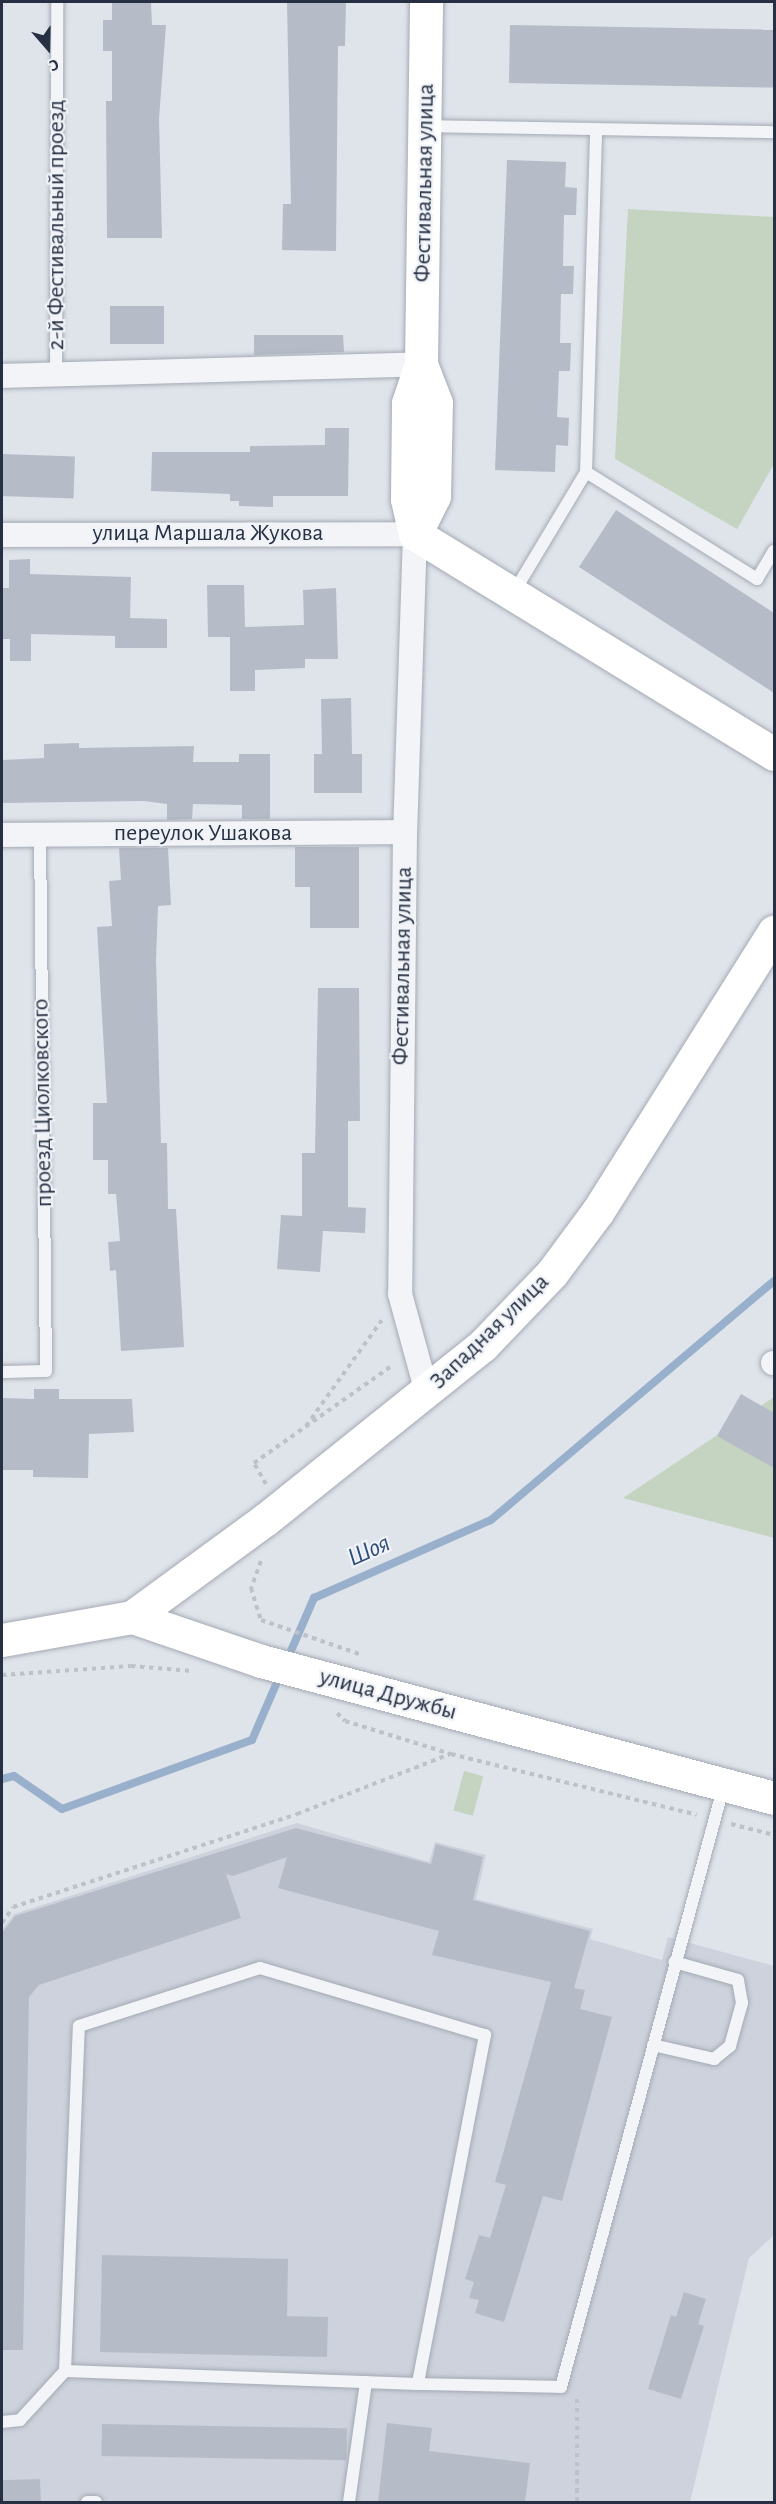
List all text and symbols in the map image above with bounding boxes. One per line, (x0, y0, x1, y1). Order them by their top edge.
north arrow (18, 18, 78, 78)
text: С (47, 56, 61, 74)
street label: Фестивальная улица (409, 83, 441, 283)
street label: 2-й Фестивальный проезд (43, 100, 71, 350)
street label: улица Маршала Жукова (92, 520, 324, 548)
street label: переулок Ушакова (114, 820, 292, 848)
street label: Фестивальная улица (387, 866, 419, 1066)
street label: проезд Циолковского (27, 998, 59, 1208)
street label: Западная улица (425, 1268, 555, 1396)
water label: Шоя (343, 1528, 395, 1574)
street label: улица Дружбы (316, 1663, 460, 1727)

